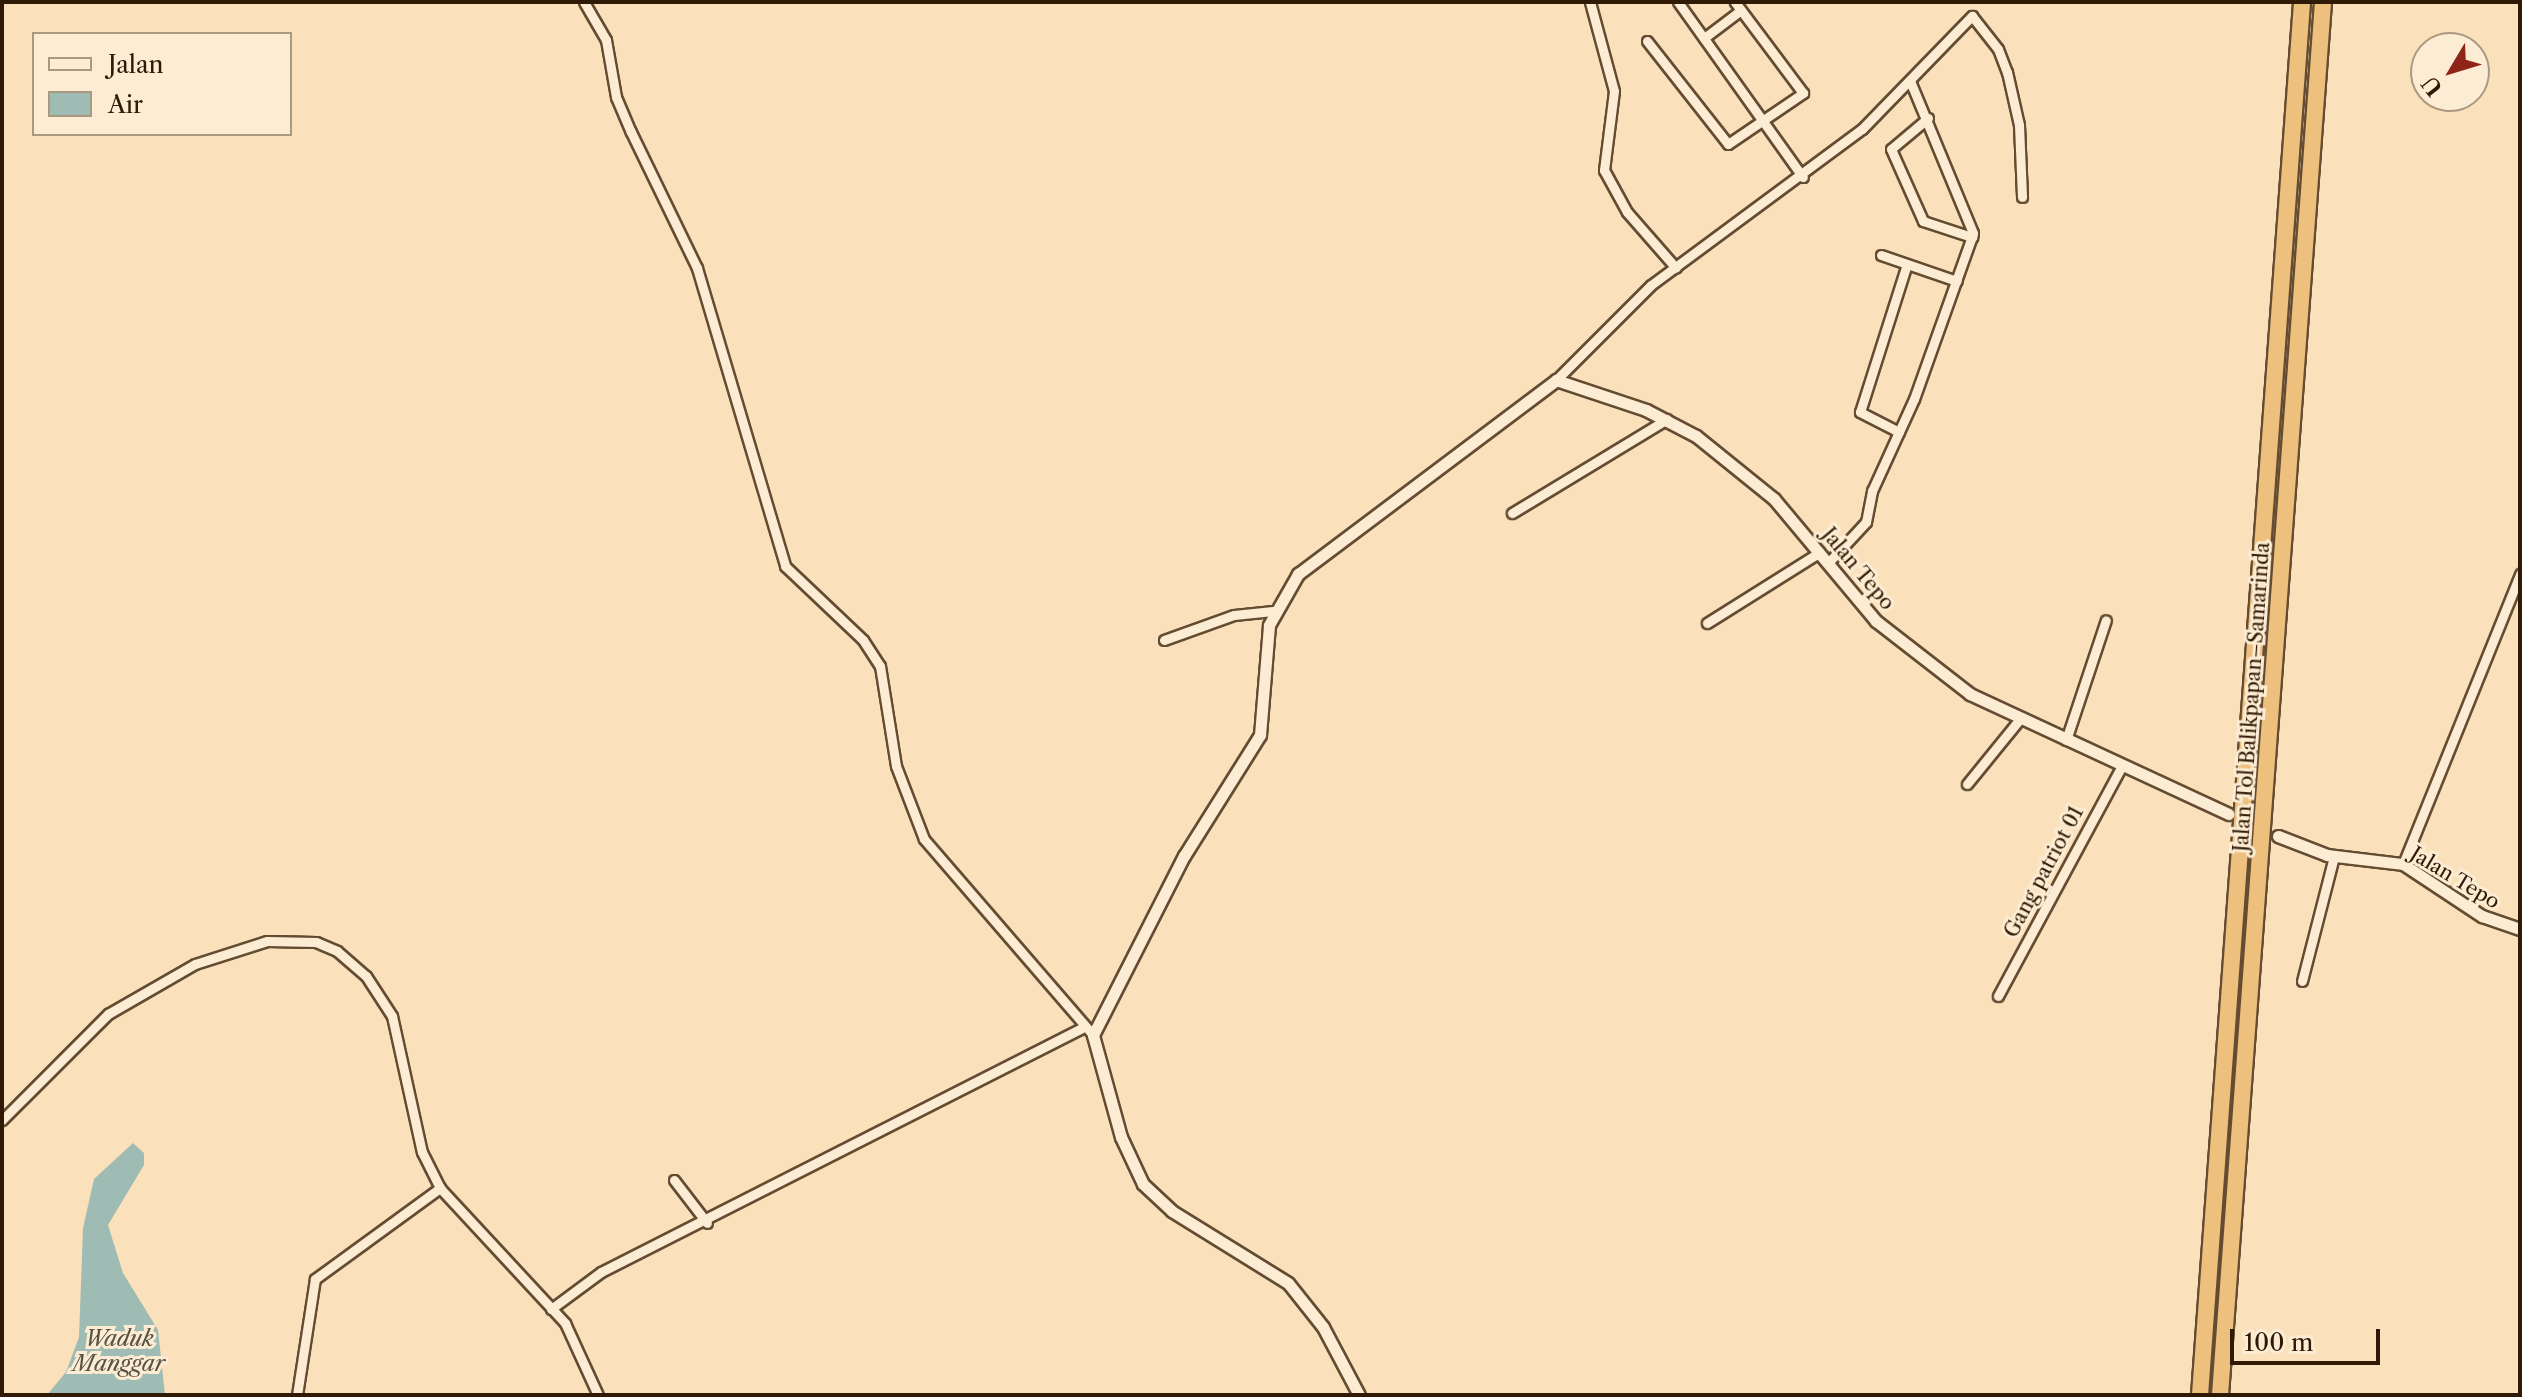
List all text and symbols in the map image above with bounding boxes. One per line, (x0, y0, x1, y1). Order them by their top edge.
legend (32, 32, 292, 136)
north arrow (2410, 32, 2490, 112)
text: Jalan (108, 50, 164, 79)
text: U (2416, 70, 2448, 101)
text: Air (108, 90, 143, 119)
street label: Jalan Tepo (1816, 523, 1900, 615)
street label: Jalan Tol Balikpapan–Samarinda (2229, 541, 2275, 853)
street label: Gang patriot 01 (1999, 802, 2089, 942)
street label: Jalan Tepo (2406, 842, 2504, 914)
scale bar (2234, 1313, 2384, 1363)
water label: Waduk Manggar (73, 1325, 165, 1376)
text: 100 m (2244, 1328, 2313, 1357)

